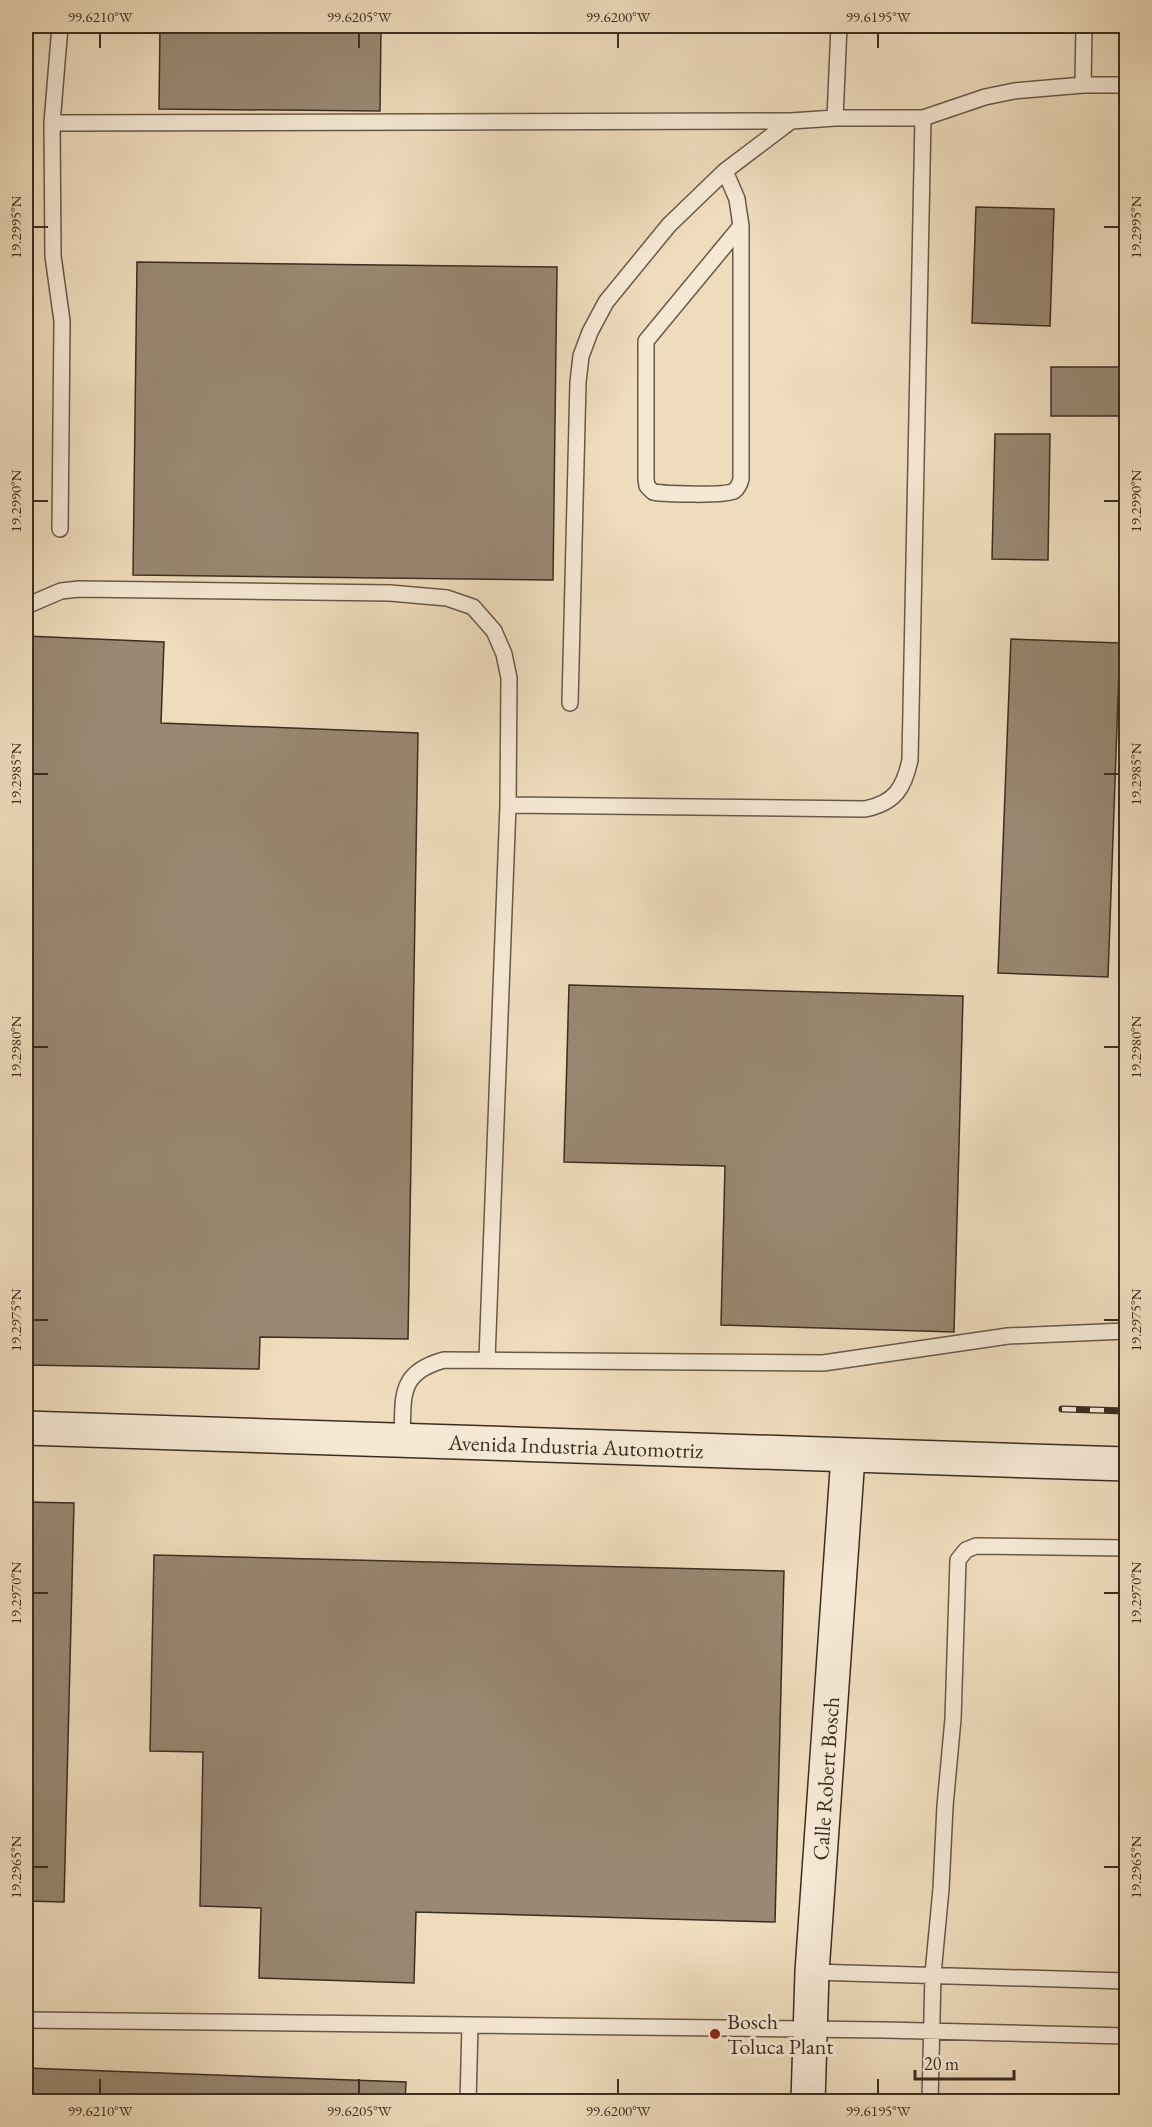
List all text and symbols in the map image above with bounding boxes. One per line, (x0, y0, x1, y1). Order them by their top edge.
text: 99.6210°W (68, 7, 133, 26)
text: 99.6205°W (327, 7, 392, 26)
text: 99.6200°W (586, 7, 651, 26)
text: 99.6195°W (846, 7, 911, 26)
text: 19.2995°N (6, 195, 25, 258)
text: 19.2995°N (1126, 195, 1145, 258)
text: 19.2990°N (6, 469, 25, 532)
text: 19.2990°N (1126, 469, 1145, 532)
text: 19.2985°N (6, 742, 25, 805)
text: 19.2985°N (1126, 742, 1145, 805)
text: 19.2980°N (6, 1015, 25, 1078)
text: 19.2980°N (1126, 1015, 1145, 1078)
text: 19.2975°N (6, 1288, 25, 1351)
text: 19.2975°N (1126, 1288, 1145, 1351)
street label: Avenida Industria Automotriz (447, 1427, 704, 1465)
text: 19.2970°N (6, 1561, 25, 1624)
text: 19.2970°N (1126, 1561, 1145, 1624)
street label: Calle Robert Bosch (805, 1696, 846, 1862)
text: 19.2965°N (6, 1835, 25, 1898)
text: 19.2965°N (1126, 1835, 1145, 1898)
place label: Bosch Toluca Plant (727, 2007, 833, 2061)
marker: Bosch Toluca Plant (708, 2027, 722, 2041)
scale bar (915, 2043, 1014, 2081)
text: 20 m (924, 2052, 959, 2075)
text: 99.6210°W (68, 2101, 133, 2120)
text: 99.6205°W (327, 2101, 392, 2120)
text: 99.6200°W (586, 2101, 651, 2120)
text: 99.6195°W (846, 2101, 911, 2120)

